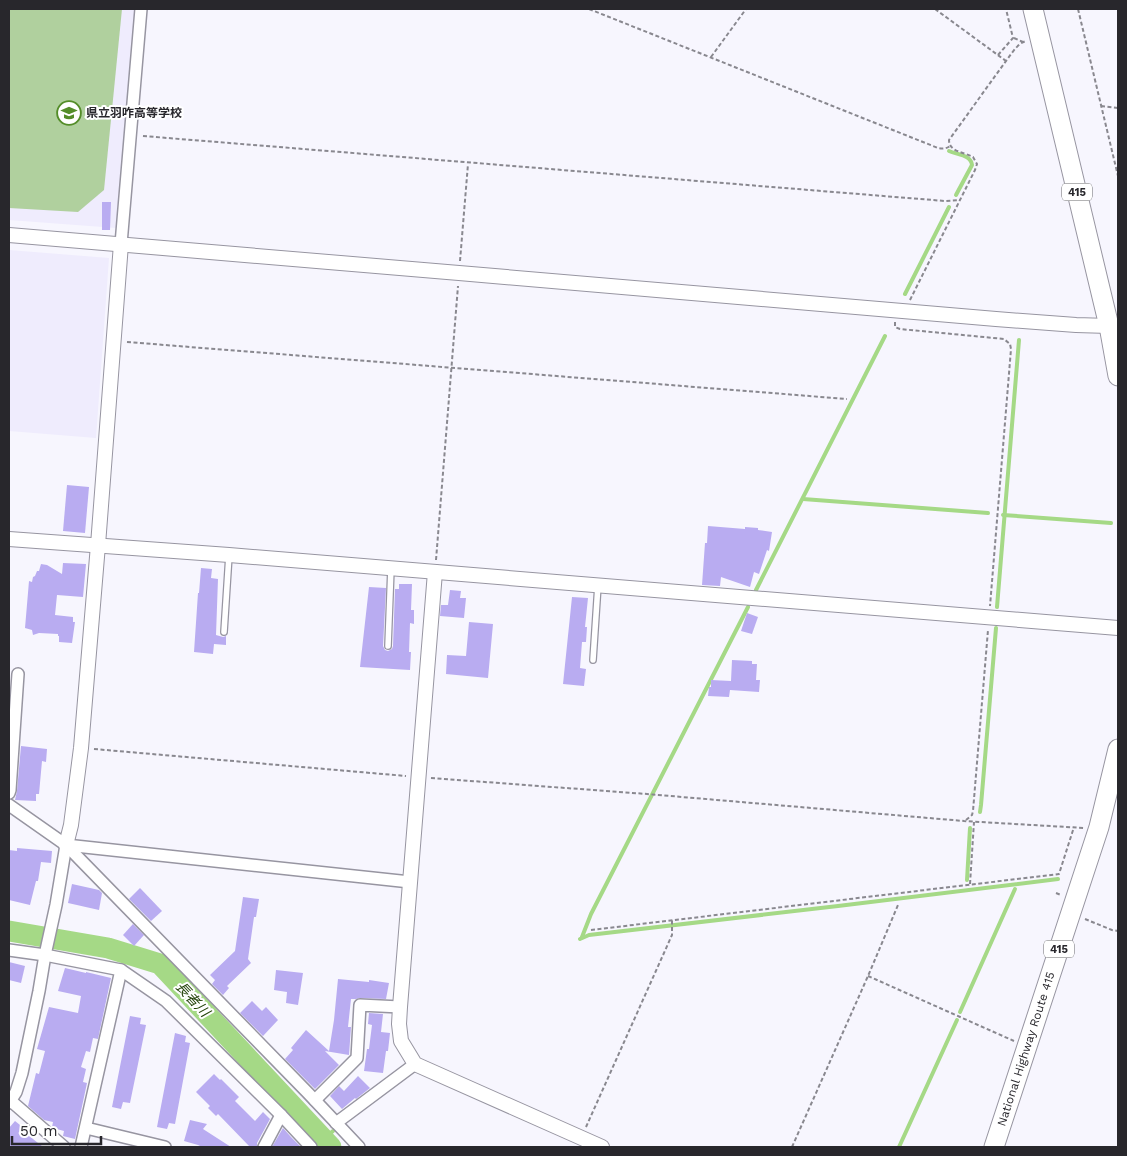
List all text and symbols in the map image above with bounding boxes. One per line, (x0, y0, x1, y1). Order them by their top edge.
school or university icon: 県立羽咋高等学校 (56, 100, 82, 126)
place label: 県立羽咋高等学校 (86, 106, 182, 120)
road number: 415 (1062, 183, 1092, 200)
road number: 415 (1044, 941, 1074, 958)
street label: National Highway Route 415 (994, 970, 1058, 1128)
water label: 長者川 (173, 978, 215, 1021)
scale bar (12, 1114, 101, 1146)
text: 50 m (20, 1122, 57, 1140)

